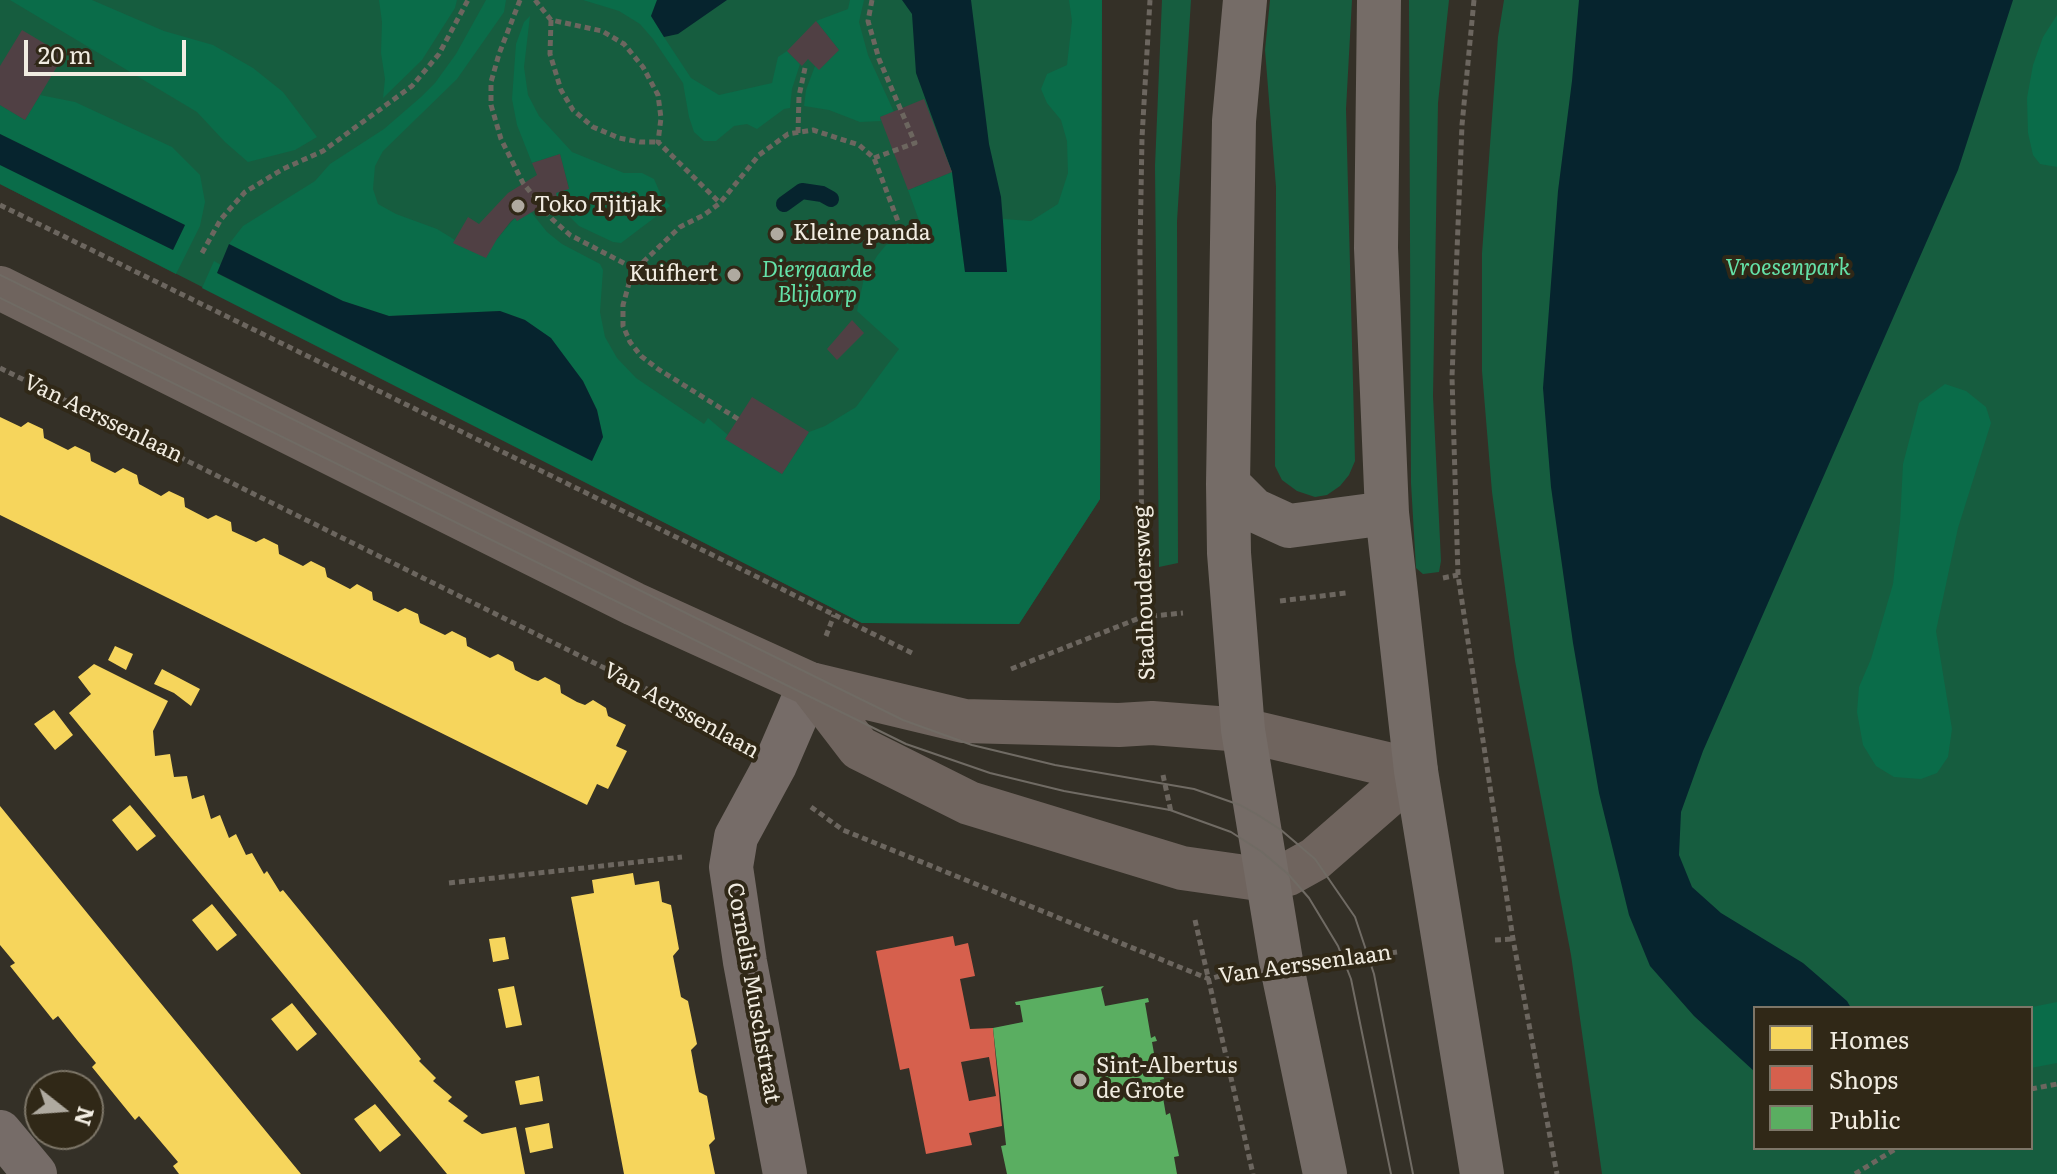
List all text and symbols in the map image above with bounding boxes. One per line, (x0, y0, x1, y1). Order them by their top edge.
scale bar (28, 24, 190, 74)
text: 20 m (38, 36, 92, 71)
place label: Toko Tjitjak (534, 193, 662, 219)
marker: Toko Tjitjak (509, 197, 527, 215)
place label: Kleine panda (793, 221, 931, 247)
marker: Kleine panda (768, 225, 786, 243)
park label: Vroesenpark (1726, 256, 1850, 282)
park label: Diergaarde Blijdorp (761, 258, 873, 310)
place label: Kuifhert (629, 262, 718, 288)
marker: Kuifhert (725, 266, 743, 284)
street label: Van Aerssenlaan (19, 369, 187, 469)
street label: Stadhoudersweg (1129, 505, 1161, 681)
street label: Van Aerssenlaan (598, 657, 764, 765)
street label: Cornelis Muschstraat (721, 881, 785, 1105)
street label: Van Aerssenlaan (1217, 940, 1393, 990)
legend (1753, 1006, 2033, 1150)
text: Homes (1829, 1021, 1909, 1056)
place label: Sint-Albertus de Grote (1096, 1054, 1237, 1106)
text: Shops (1829, 1061, 1898, 1096)
north arrow (24, 1070, 104, 1150)
marker: Sint-Albertus de Grote (1071, 1071, 1089, 1089)
text: Public (1829, 1101, 1900, 1136)
text: N (67, 1103, 104, 1130)

